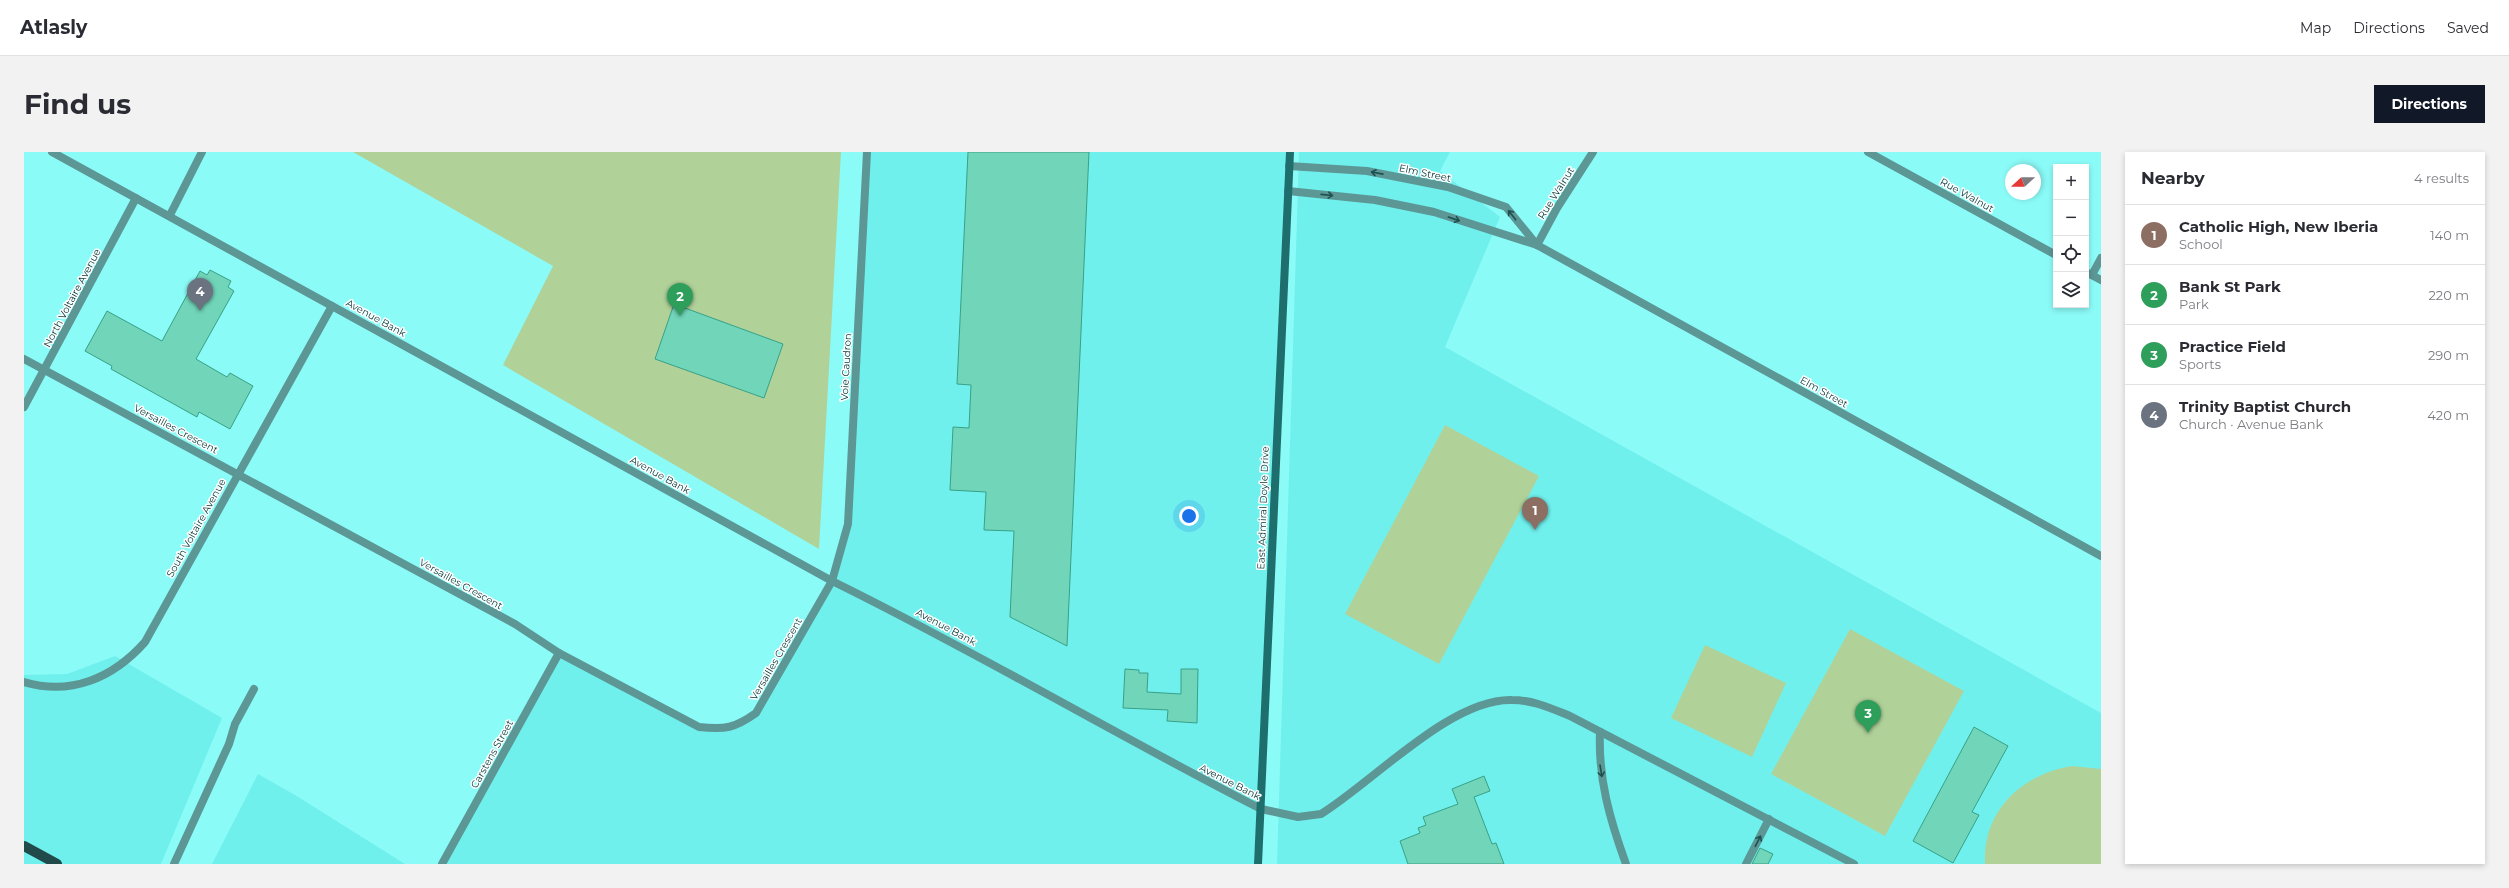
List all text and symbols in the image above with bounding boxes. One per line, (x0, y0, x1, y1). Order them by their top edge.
text: Atlasly (20, 16, 87, 39)
text: Map (2300, 19, 2331, 37)
text: Directions (2353, 19, 2425, 37)
text: Saved (2447, 19, 2489, 37)
button: Directions (2374, 85, 2485, 123)
text: Find us (24, 87, 131, 121)
street label: Elm Street (1398, 161, 1452, 185)
street label: Rue Walnut (1535, 164, 1577, 222)
north arrow (2005, 164, 2041, 200)
map controls (2053, 164, 2089, 308)
button: + (2053, 164, 2089, 200)
text: Nearby (2141, 168, 2205, 188)
one-way arrow (1371, 169, 1384, 177)
text: 4 results (2414, 170, 2469, 186)
street label: Rue Walnut (1938, 175, 1996, 215)
one-way arrow (1320, 191, 1333, 198)
button: − (2053, 200, 2089, 236)
one-way arrow (1508, 209, 1517, 220)
one-way arrow (1448, 215, 1460, 223)
text: Catholic High, New Iberia (2179, 217, 2378, 236)
text: 1 (2151, 227, 2157, 243)
text: 140 m (2430, 227, 2469, 243)
button: locate (2053, 236, 2089, 272)
text: School (2179, 236, 2223, 252)
street label: North Voltaire Avenue (40, 246, 104, 350)
button: layers (2053, 272, 2089, 308)
text: Bank St Park (2179, 277, 2281, 296)
pin: 4 (187, 278, 213, 311)
pin: 2 (667, 283, 693, 316)
text: 2 (2150, 287, 2158, 303)
text: 220 m (2428, 287, 2469, 303)
street label: Avenue Bank (344, 296, 408, 340)
text: Park (2179, 296, 2209, 312)
street label: Voie Caudron (838, 333, 854, 401)
text: Practice Field (2179, 337, 2286, 356)
text: 3 (2150, 347, 2158, 363)
text: 290 m (2428, 347, 2469, 363)
text: Sports (2179, 356, 2221, 372)
street label: Elm Street (1798, 374, 1850, 410)
text: Trinity Baptist Church (2179, 397, 2351, 416)
street label: Versailles Crescent (132, 401, 220, 457)
text: 4 (2150, 407, 2158, 423)
text: 420 m (2427, 407, 2469, 423)
text: Church · Avenue Bank (2179, 416, 2323, 432)
street label: East Admiral Doyle Drive (1254, 446, 1272, 570)
street label: Avenue Bank (628, 453, 692, 497)
street label: South Voltaire Avenue (163, 476, 229, 580)
pin: 1 (1522, 497, 1548, 530)
your location (1179, 506, 1199, 526)
street label: Versailles Crescent (417, 556, 505, 612)
street label: Avenue Bank (914, 606, 978, 648)
street label: Versailles Crescent (747, 615, 805, 703)
pin: 3 (1855, 700, 1881, 733)
street label: Carstens Street (468, 718, 516, 790)
street label: Avenue Bank (1197, 761, 1263, 803)
one-way arrow (1597, 764, 1605, 777)
one-way arrow (1755, 836, 1762, 848)

